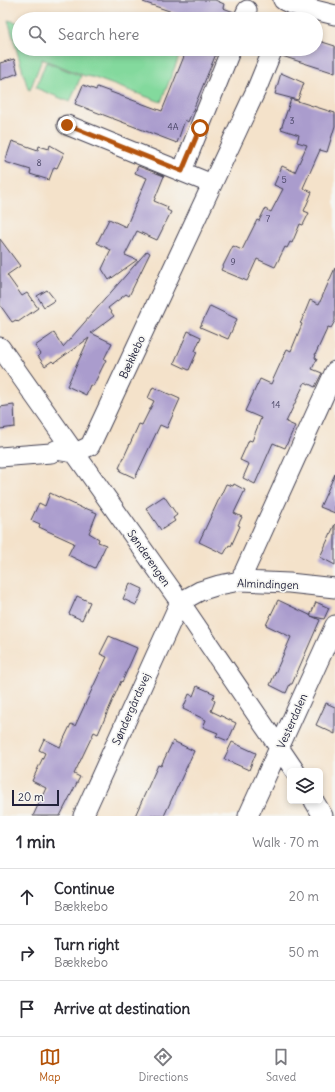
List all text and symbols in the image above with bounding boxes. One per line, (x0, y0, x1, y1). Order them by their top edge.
search box (12, 12, 323, 56)
icon: search (26, 23, 48, 45)
text: Search here (58, 25, 139, 44)
house number: 3 (289, 115, 295, 126)
route end (58, 116, 76, 134)
route start (191, 119, 209, 137)
house number: 4A (168, 121, 179, 132)
house number: 8 (36, 157, 42, 168)
house number: 5 (281, 174, 287, 185)
house number: 7 (266, 213, 271, 224)
house number: 9 (230, 256, 236, 267)
street label: Bækkebo (116, 333, 148, 381)
house number: 14 (272, 399, 280, 410)
street label: Sønderengen (124, 527, 174, 589)
street label: Almindingen (237, 576, 299, 592)
street label: Søndergårdsvej (109, 671, 153, 747)
street label: Vesterdalen (274, 691, 310, 751)
map controls (287, 768, 323, 804)
button: layers (287, 768, 323, 804)
scale bar (12, 788, 59, 807)
text: 20 m (18, 790, 44, 804)
text: 1 min (16, 831, 55, 853)
text: Walk · 70 m (252, 834, 319, 851)
text: Continue (54, 879, 115, 898)
icon: ahead (16, 886, 38, 908)
text: 20 m (289, 888, 319, 905)
text: Bækkebo (54, 898, 108, 915)
text: Turn right (54, 935, 119, 954)
icon: right (16, 942, 38, 964)
text: 50 m (288, 944, 319, 961)
text: Bækkebo (54, 954, 108, 971)
icon: arrive (16, 998, 38, 1020)
text: Arrive at destination (54, 999, 190, 1018)
tab: Map (39, 1046, 61, 1084)
tab: Directions (139, 1046, 188, 1084)
tab: Saved (266, 1046, 296, 1084)

